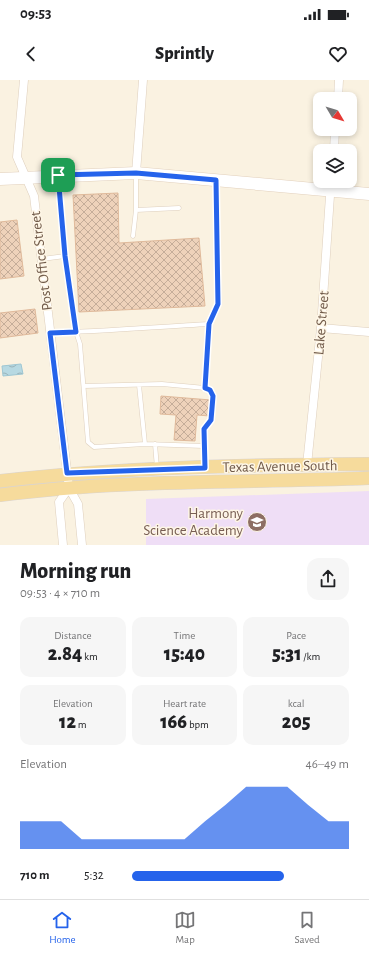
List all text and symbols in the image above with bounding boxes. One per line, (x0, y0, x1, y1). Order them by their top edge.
text: 09:53 (20, 6, 51, 21)
icon: back (20, 43, 42, 65)
icon: heart (327, 43, 349, 65)
text: Sprintly (155, 45, 214, 63)
north arrow (313, 92, 357, 136)
map controls (313, 92, 357, 188)
button: layers (313, 144, 357, 188)
pin (41, 158, 75, 192)
icon: arrive (47, 164, 69, 186)
street label: Post Office Street (28, 210, 55, 312)
street label: Lake Street (311, 290, 332, 356)
street label: Texas Avenue South (222, 458, 338, 475)
place label: Harmony Science Academy (143, 506, 244, 538)
school or university icon: Harmony Science Academy (246, 511, 268, 533)
button: share (307, 558, 349, 600)
text: Morning run (20, 560, 131, 582)
text: 09:53 · 4 × 710 m (20, 587, 100, 600)
text: Distance (54, 630, 91, 641)
text: Time (174, 630, 195, 641)
text: Pace (286, 630, 306, 641)
text: 2.84 (48, 644, 82, 664)
text: 15:40 (164, 644, 205, 664)
text: 5:31 (272, 644, 302, 664)
text: km (82, 651, 98, 662)
text: /km (302, 651, 320, 662)
text: Elevation (53, 698, 93, 709)
text: Heart rate (163, 698, 206, 709)
text: kcal (288, 698, 305, 709)
text: 12 (59, 712, 76, 732)
text: 166 (160, 712, 187, 732)
text: 205 (282, 712, 311, 732)
text: m (76, 719, 87, 730)
text: bpm (187, 719, 209, 730)
text: Elevation (20, 758, 67, 771)
text: 46–49 m (306, 758, 349, 771)
text: 710 m (20, 869, 50, 882)
text: 5:32 (84, 869, 104, 882)
tab: Home (49, 909, 76, 946)
tab: Map (174, 909, 196, 946)
tab: Saved (295, 909, 320, 946)

